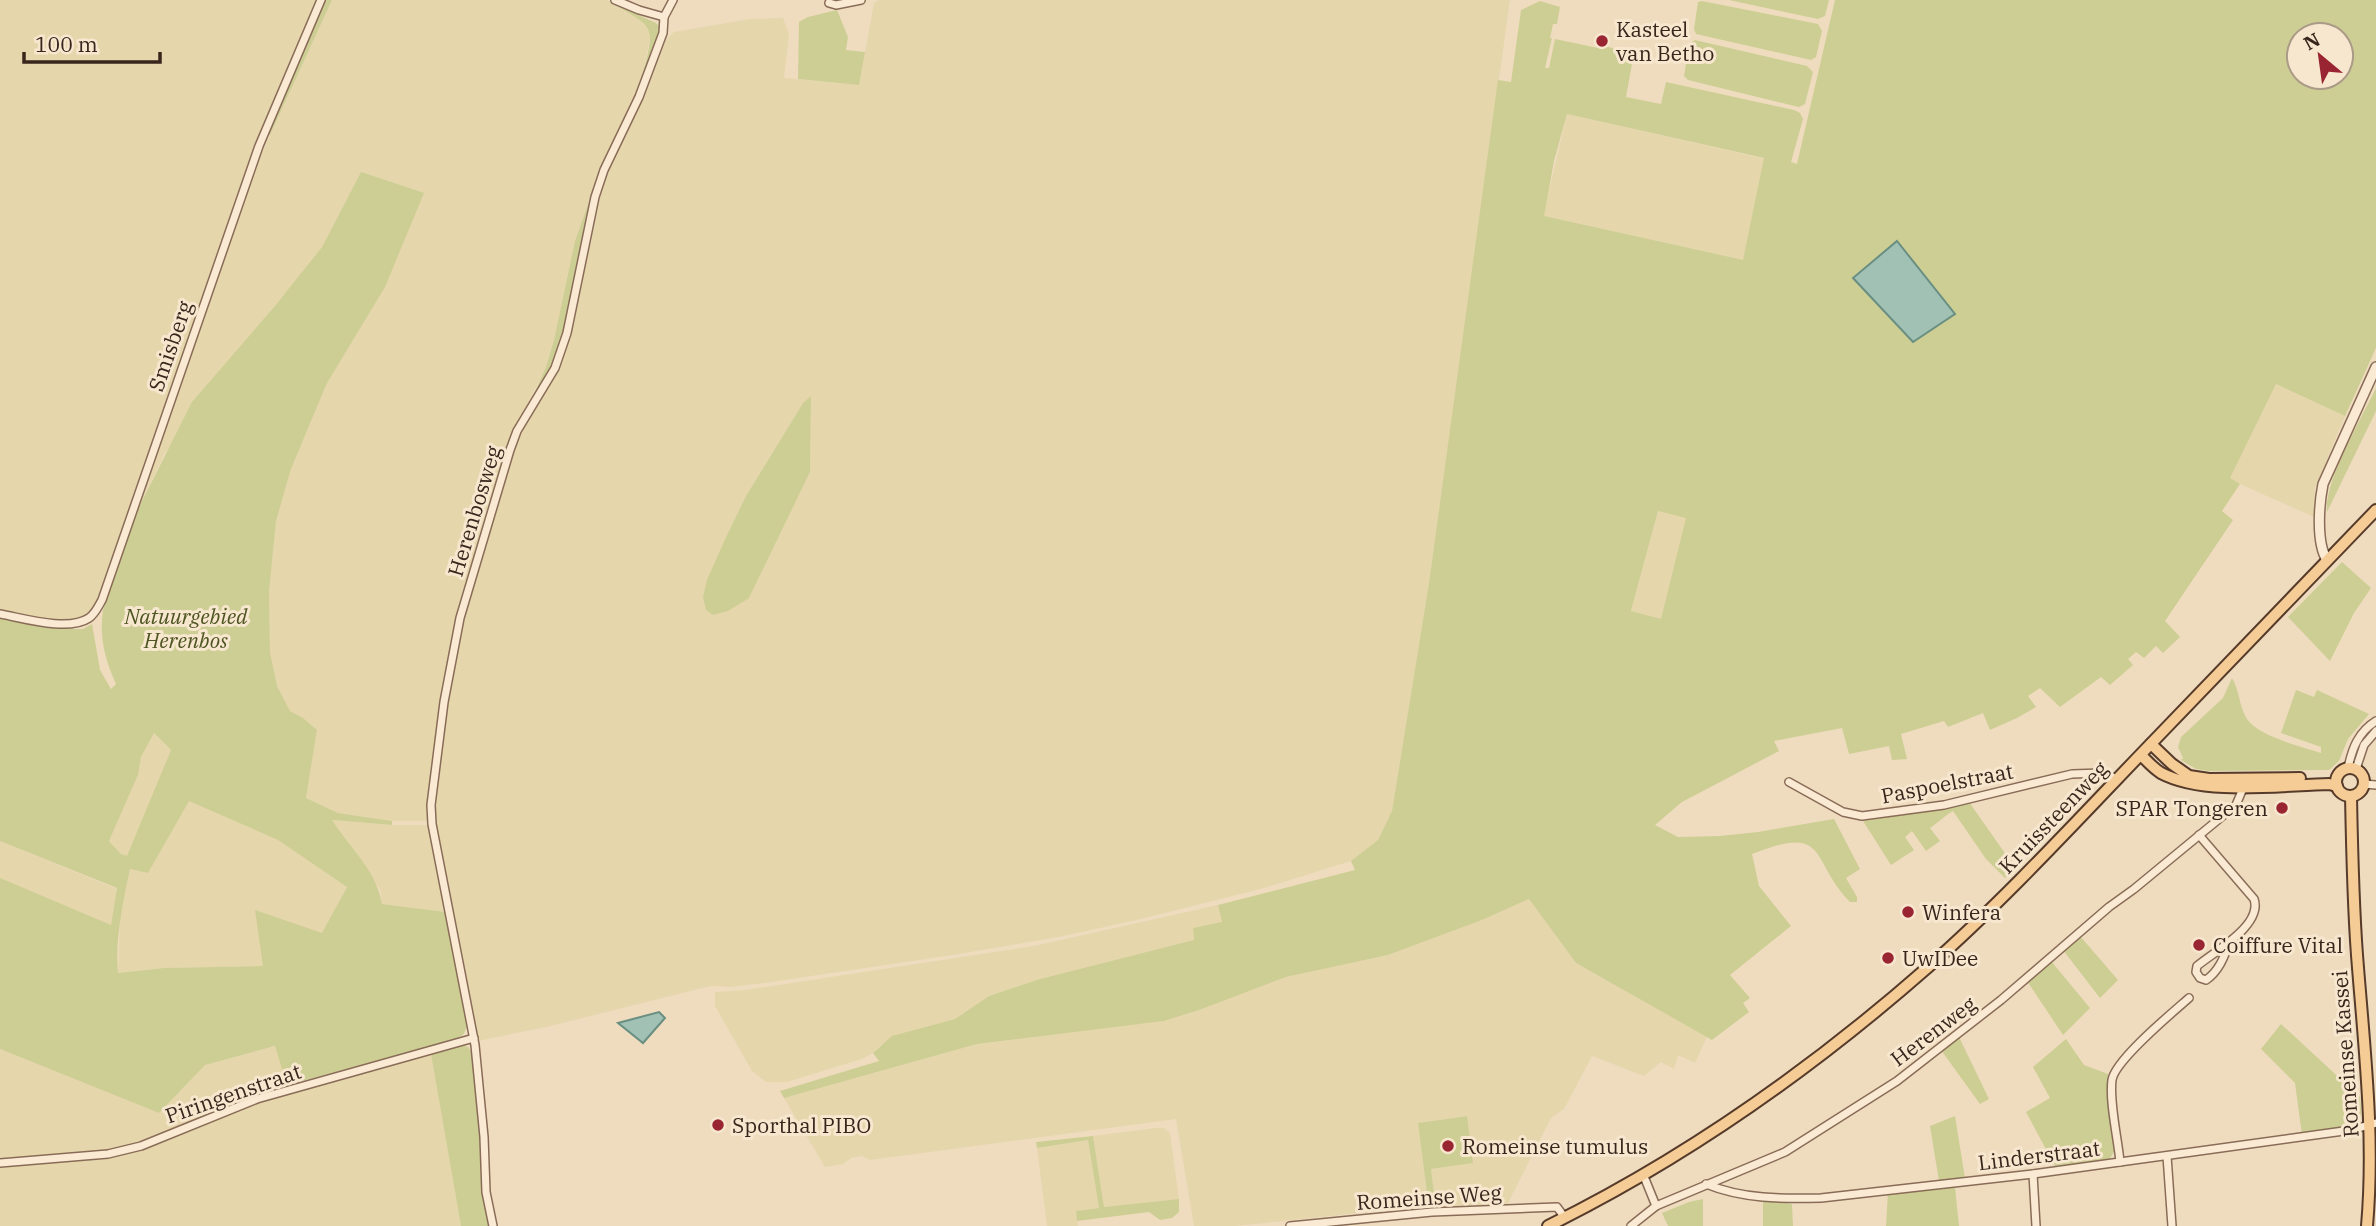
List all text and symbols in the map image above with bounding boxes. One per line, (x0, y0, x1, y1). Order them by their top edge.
place label: Kasteel van Betho (1616, 15, 1714, 67)
scale bar (24, 21, 161, 65)
north arrow (2285, 21, 2355, 91)
text: N (2299, 27, 2324, 55)
text: 100 m (35, 30, 98, 58)
marker: Kasteel van Betho (1594, 33, 1610, 49)
street label: Smisberg (141, 296, 199, 395)
street label: Herenbosweg (441, 442, 507, 580)
park label: Natuurgebied Herenbos (124, 602, 248, 654)
street label: Kruissteenweg (1992, 754, 2114, 879)
street label: Paspoelstraat (1878, 756, 2016, 810)
place label: SPAR Tongeren (2116, 794, 2268, 822)
marker: SPAR Tongeren (2274, 800, 2290, 816)
place label: Winfera (1922, 898, 2001, 926)
marker: Winfera (1900, 904, 1916, 920)
place label: Coiffure Vital (2213, 931, 2343, 959)
marker: Coiffure Vital (2191, 937, 2207, 953)
place label: UwIDee (1902, 944, 1978, 972)
marker: UwIDee (1880, 950, 1896, 966)
street label: Romeinse Kassei (2325, 969, 2365, 1139)
street label: Herenweg (1884, 989, 1982, 1072)
street label: Piringenstraat (161, 1057, 305, 1129)
place label: Sporthal PIBO (732, 1111, 871, 1139)
marker: Sporthal PIBO (710, 1117, 726, 1133)
place label: Romeinse tumulus (1462, 1132, 1648, 1160)
street label: Linderstraat (1976, 1134, 2102, 1176)
marker: Romeinse tumulus (1440, 1138, 1456, 1154)
street label: Romeinse Weg (1356, 1178, 1503, 1216)

